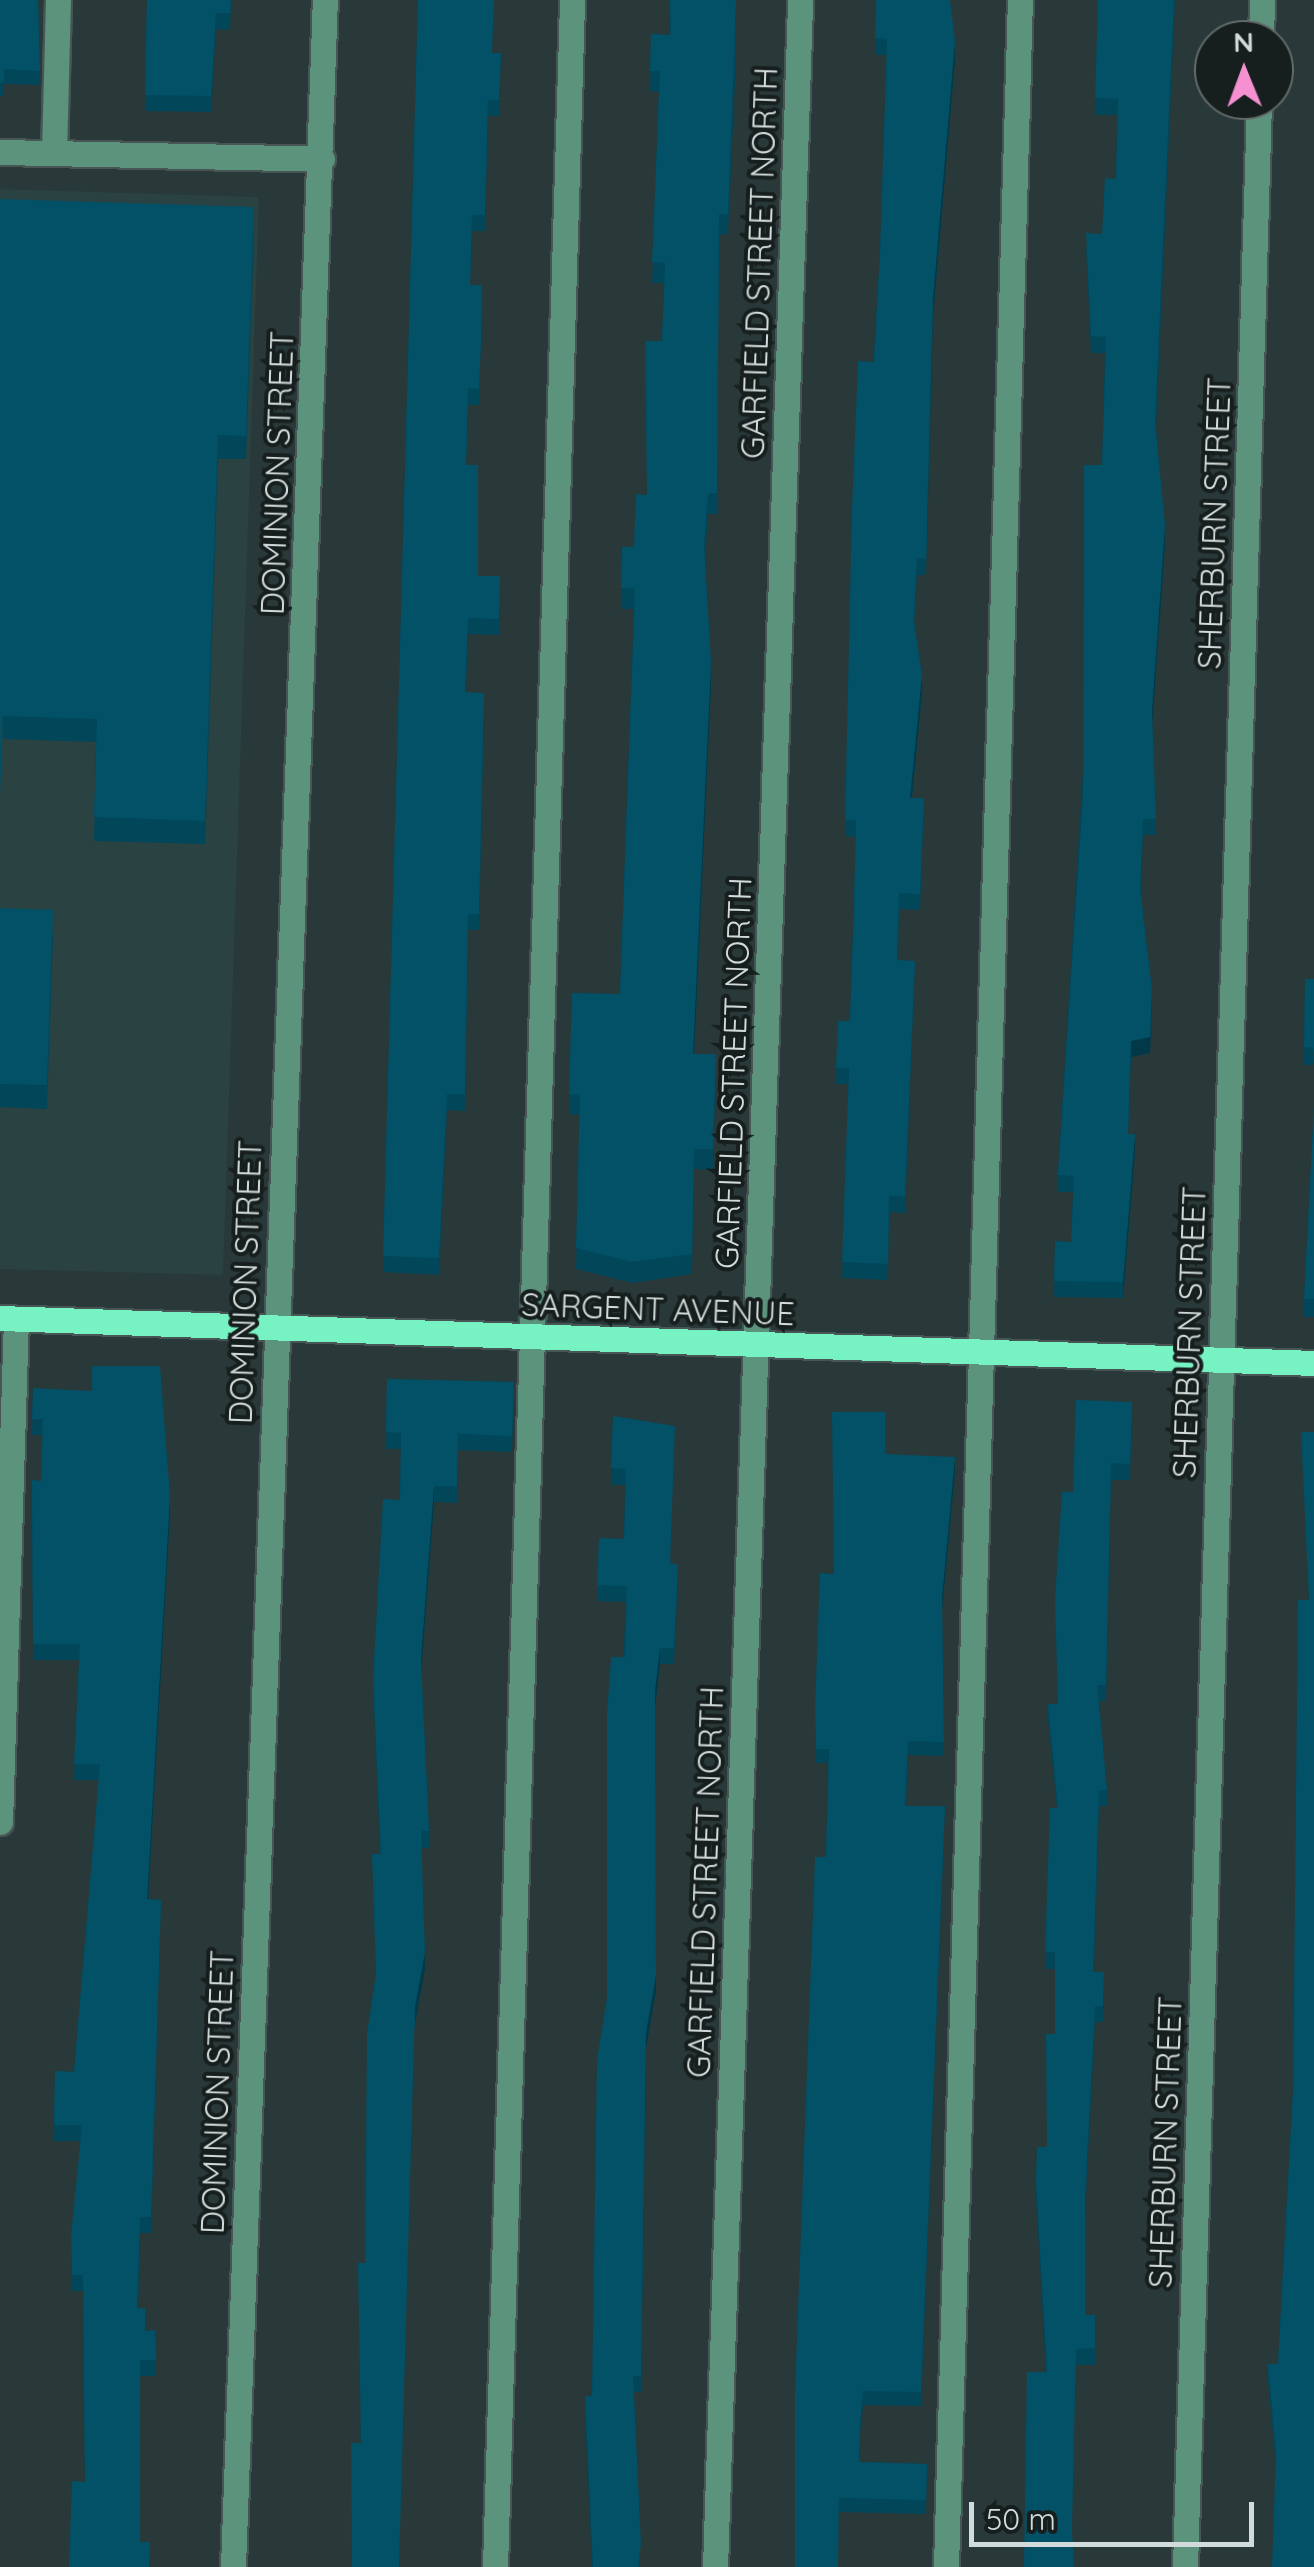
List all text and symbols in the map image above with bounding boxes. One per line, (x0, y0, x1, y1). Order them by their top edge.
north arrow (1194, 20, 1294, 120)
text: N (1233, 24, 1254, 59)
street label: GARFIELD STREET NORTH (733, 67, 785, 459)
street label: DOMINION STREET (253, 330, 301, 616)
street label: SHERBURN STREET (1190, 376, 1238, 670)
street label: GARFIELD STREET NORTH (707, 877, 759, 1269)
street label: DOMINION STREET (221, 1139, 269, 1425)
street label: SHERBURN STREET (1165, 1185, 1213, 1479)
street label: SARGENT AVENUE (521, 1285, 795, 1333)
street label: GARFIELD STREET NORTH (679, 1686, 731, 2078)
street label: DOMINION STREET (193, 1949, 241, 2235)
street label: SHERBURN STREET (1141, 1995, 1189, 2289)
scale bar (974, 2482, 1259, 2544)
text: 50 m (986, 2500, 1056, 2538)

